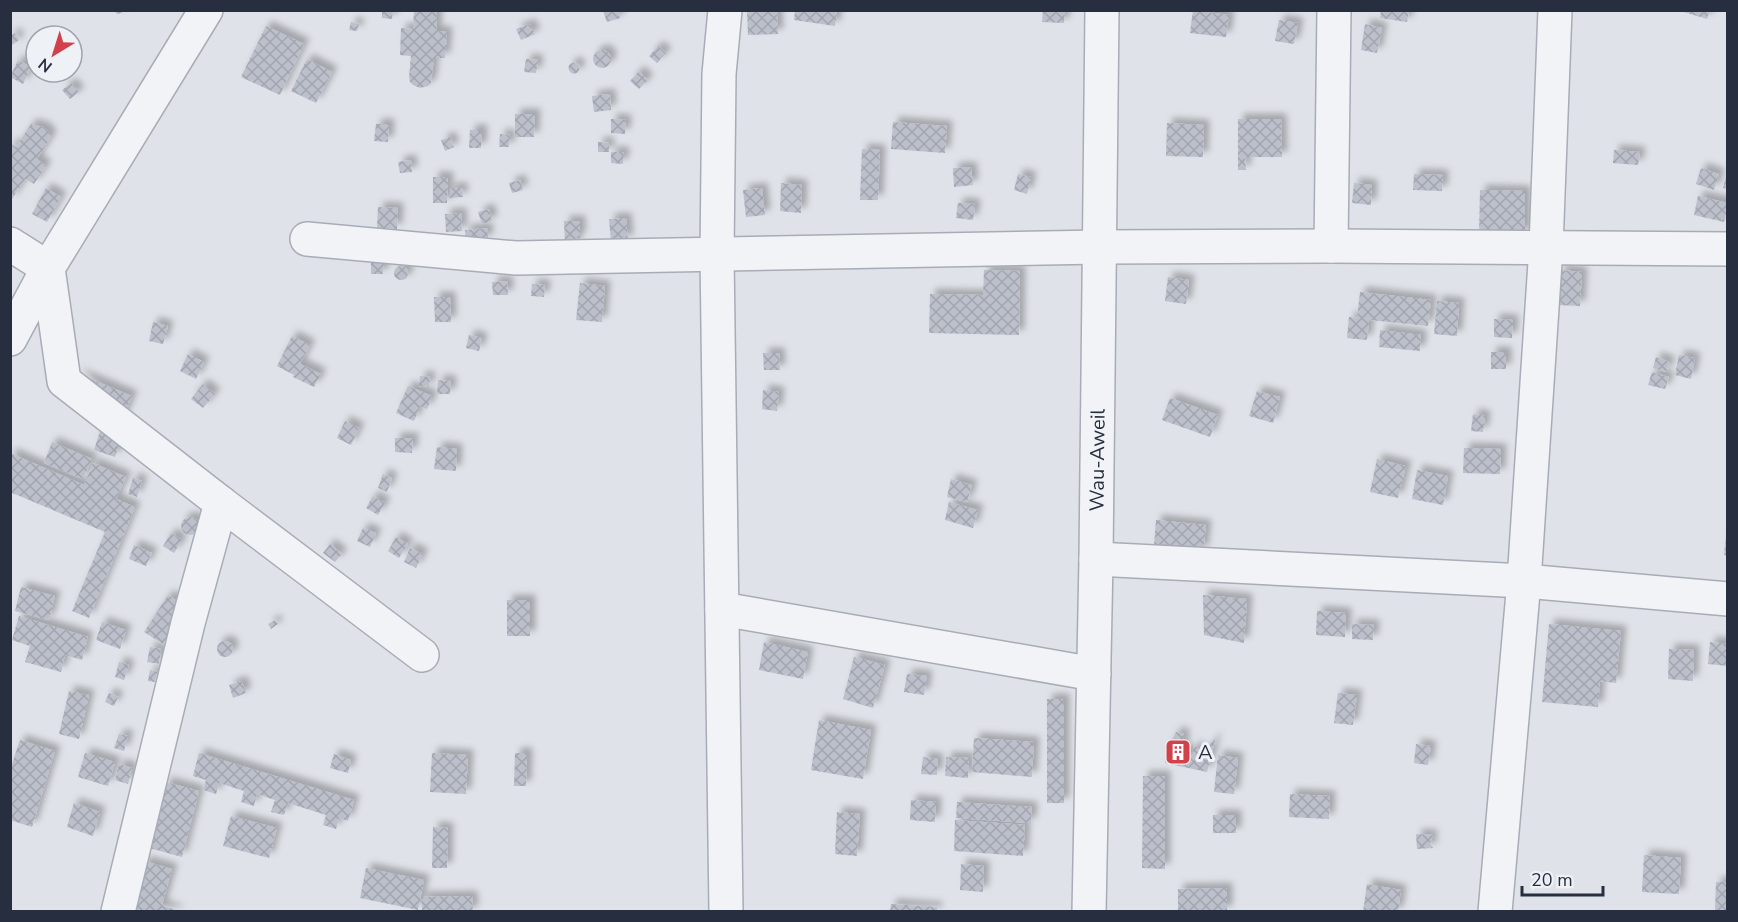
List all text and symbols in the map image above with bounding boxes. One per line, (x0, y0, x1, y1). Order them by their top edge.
north arrow (24, 24, 84, 84)
text: N (34, 53, 57, 77)
street label: Wau-Aweil (1084, 408, 1112, 512)
building icon: A (1163, 737, 1193, 767)
place label: A (1198, 739, 1213, 766)
scale bar (1522, 859, 1603, 897)
text: 20 m (1531, 868, 1573, 892)

